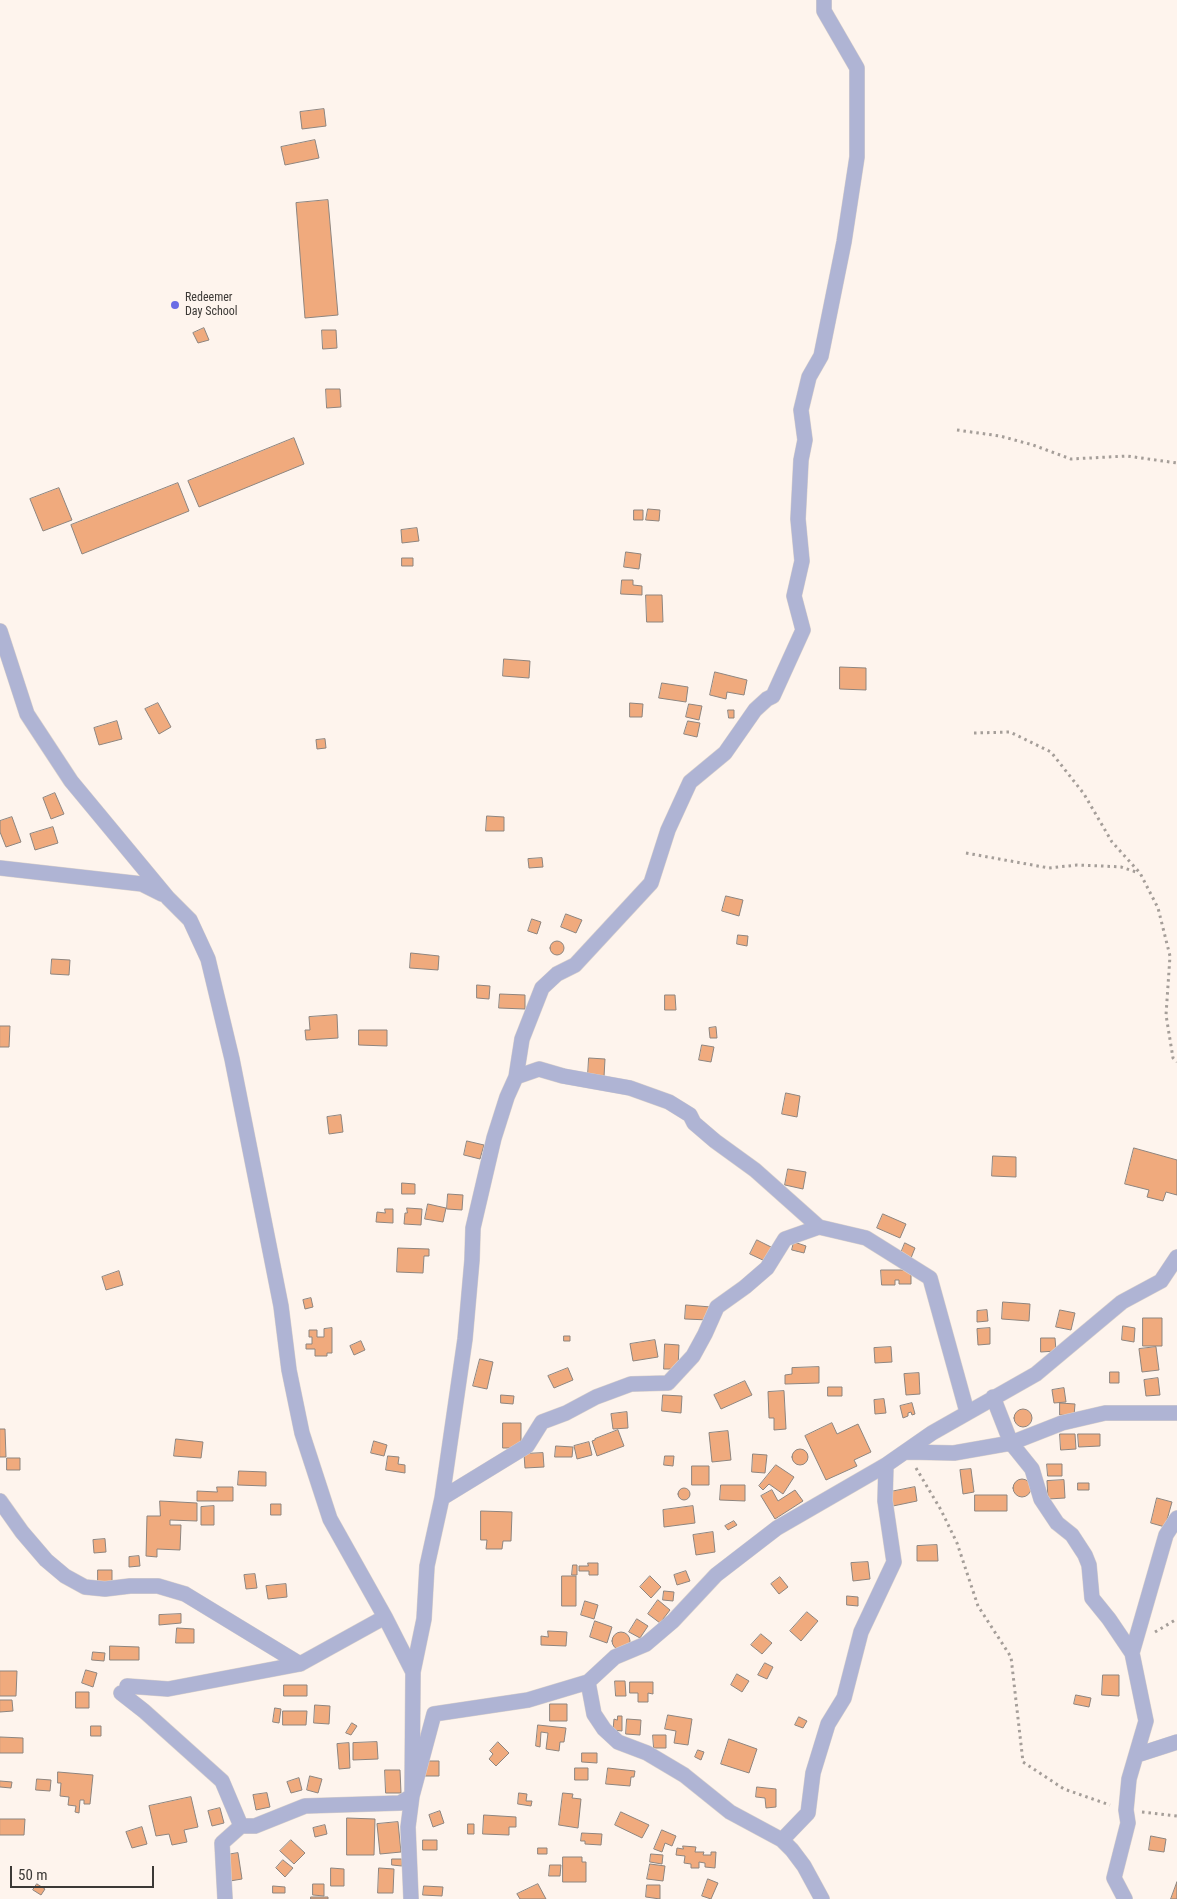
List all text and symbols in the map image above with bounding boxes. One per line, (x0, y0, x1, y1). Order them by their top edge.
place label: Redeemer Day School (185, 291, 238, 319)
marker: Redeemer Day School (169, 299, 181, 311)
scale bar (12, 1856, 156, 1888)
text: 50 m (18, 1866, 48, 1884)

